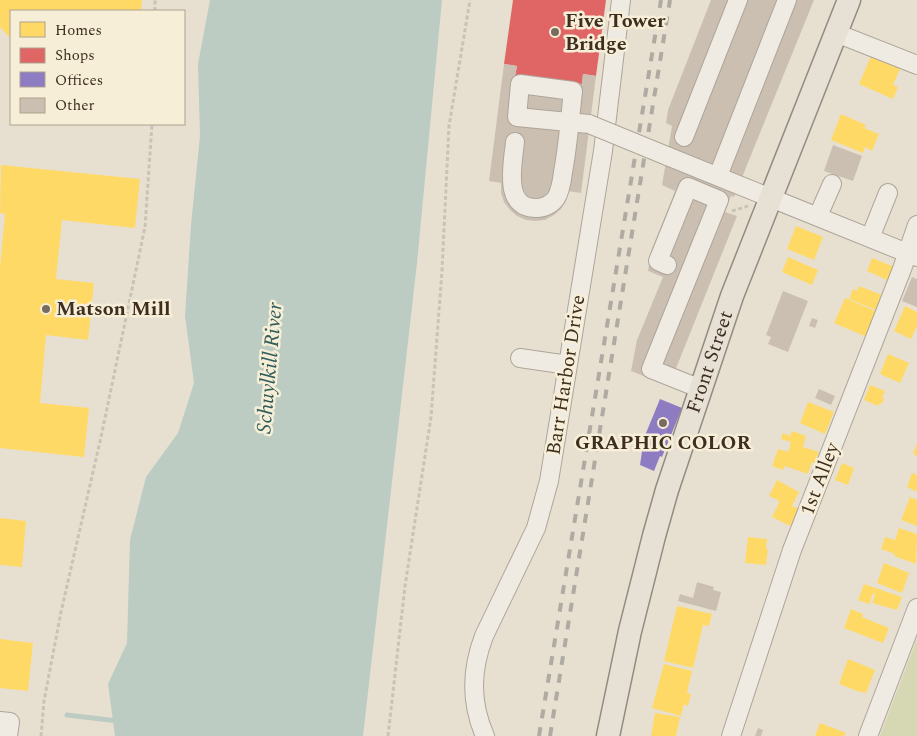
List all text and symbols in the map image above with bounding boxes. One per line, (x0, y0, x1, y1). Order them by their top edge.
place label: Five Tower Bridge (565, 6, 666, 59)
legend (10, 10, 185, 125)
text: Homes (55, 19, 102, 42)
marker: Five Tower Bridge (549, 26, 561, 38)
text: Shops (55, 44, 95, 67)
text: Offices (55, 69, 103, 92)
text: Other (55, 94, 94, 117)
street label: Barr Harbor Drive (539, 293, 593, 457)
place label: Matson Mill (56, 294, 171, 324)
water label: Schuylkill River (248, 300, 292, 435)
marker: Matson Mill (40, 303, 52, 315)
street label: Front Street (679, 307, 741, 417)
marker: GRAPHIC COLOR (657, 417, 669, 429)
place label: GRAPHIC COLOR (575, 428, 751, 458)
street label: 1st Alley (792, 437, 848, 520)

